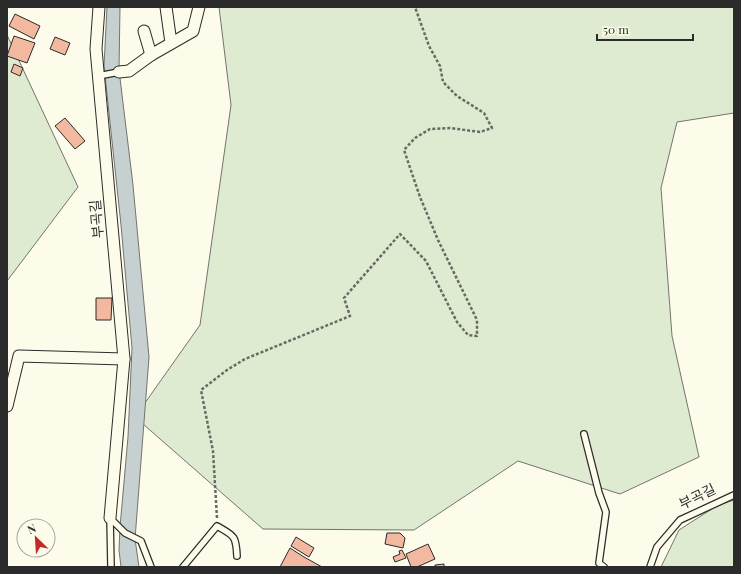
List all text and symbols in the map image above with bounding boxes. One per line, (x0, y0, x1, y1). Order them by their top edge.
scale bar (597, 16, 693, 42)
text: 50 m (603, 21, 629, 37)
street label: 부곡길 (85, 199, 107, 239)
street label: 부곡길 (675, 479, 719, 513)
north arrow (16, 518, 56, 558)
text: N (25, 520, 38, 537)

